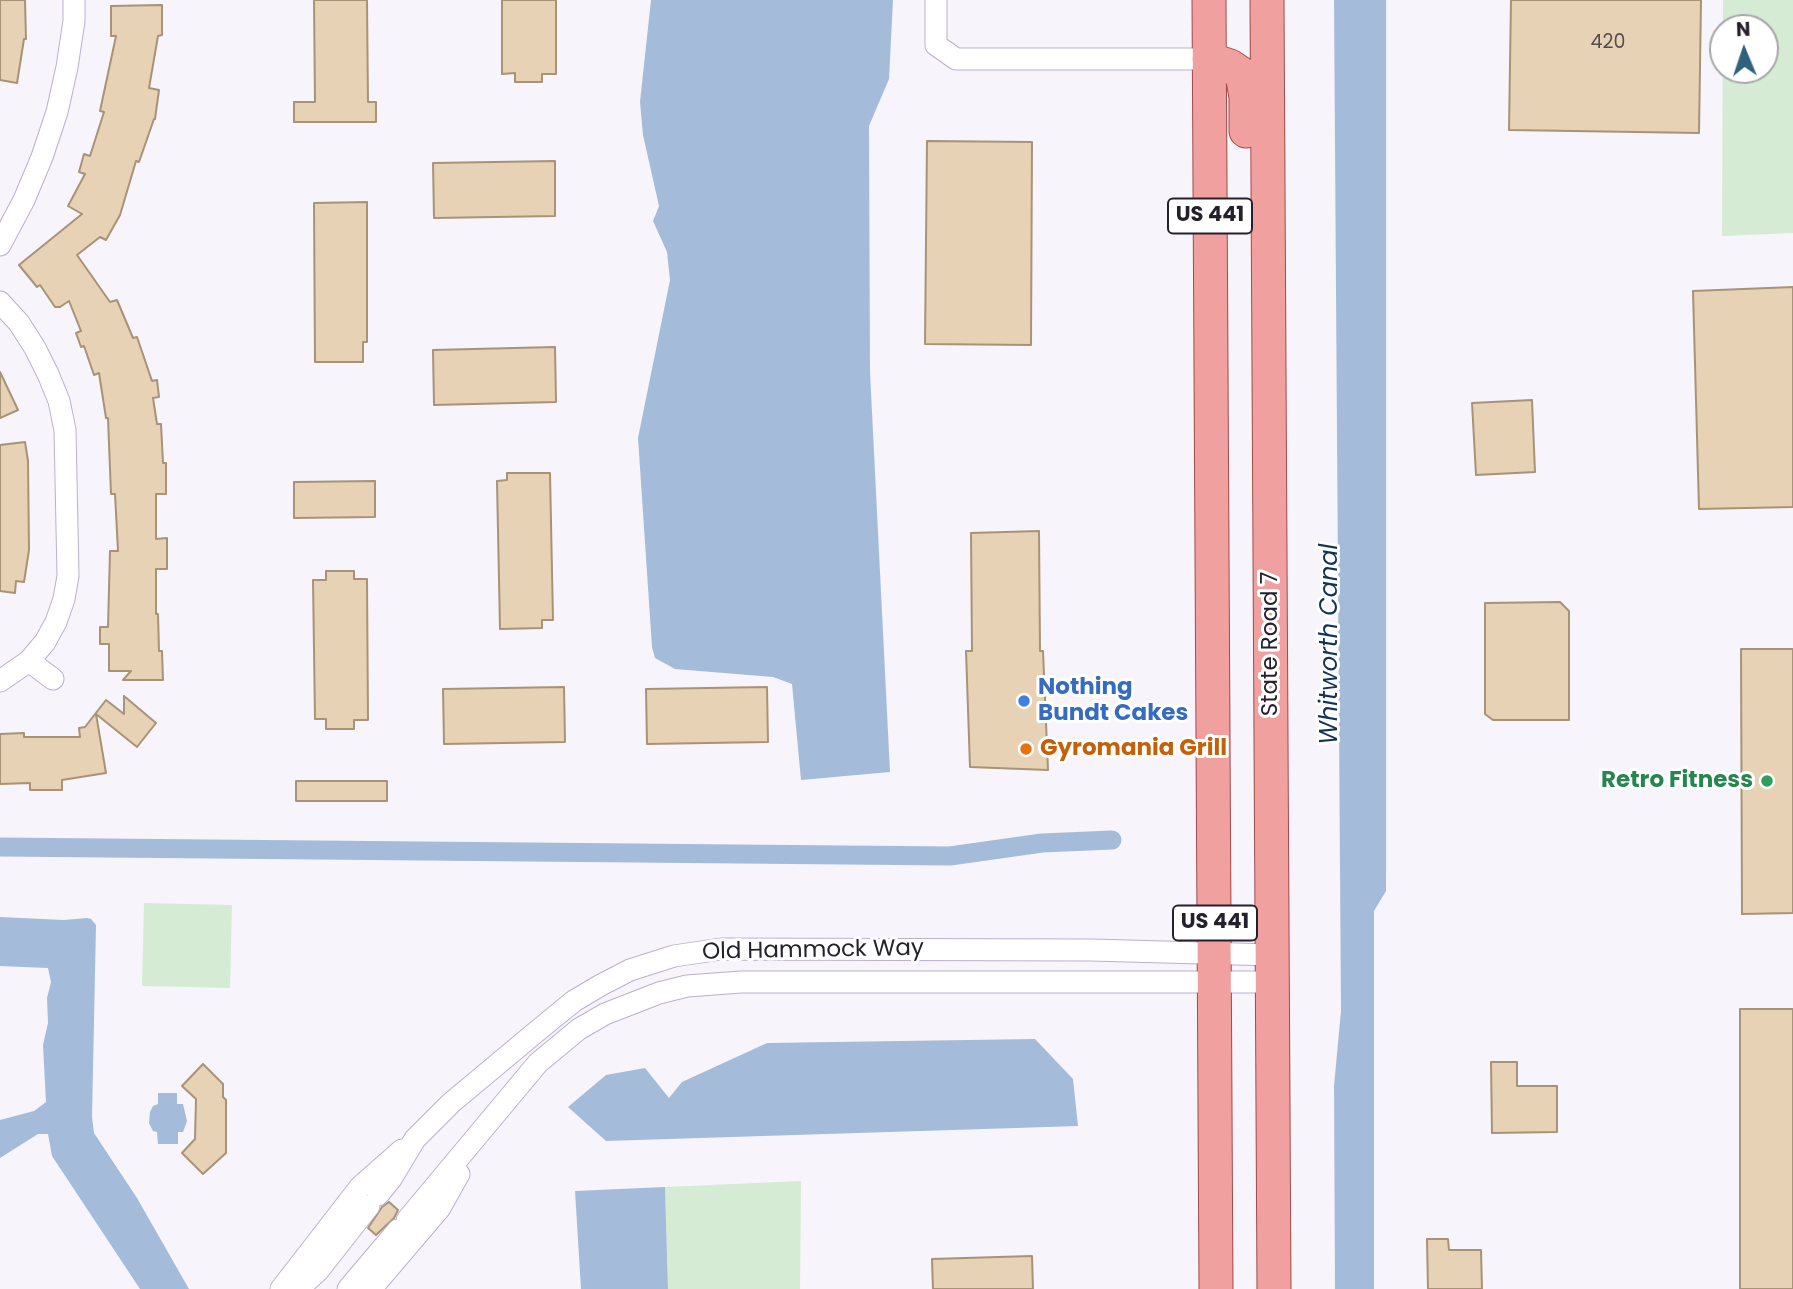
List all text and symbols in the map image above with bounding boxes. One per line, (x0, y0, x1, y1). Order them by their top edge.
north arrow (1709, 14, 1779, 84)
text: N (1736, 16, 1751, 43)
house number: 420 (1591, 32, 1625, 54)
road number: US 441 (1168, 198, 1252, 234)
water label: Whitworth Canal (1317, 544, 1345, 744)
street label: State Road 7 (1257, 572, 1285, 716)
place label: Nothing Bundt Cakes (1038, 674, 1188, 728)
marker: Nothing Bundt Cakes (1016, 693, 1032, 709)
place label: Gyromania Grill (1040, 735, 1227, 763)
marker: Gyromania Grill (1018, 741, 1034, 757)
place label: Retro Fitness (1601, 767, 1753, 795)
marker: Retro Fitness (1759, 773, 1775, 789)
road number: US 441 (1173, 906, 1257, 940)
street label: Old Hammock Way (702, 935, 924, 967)

